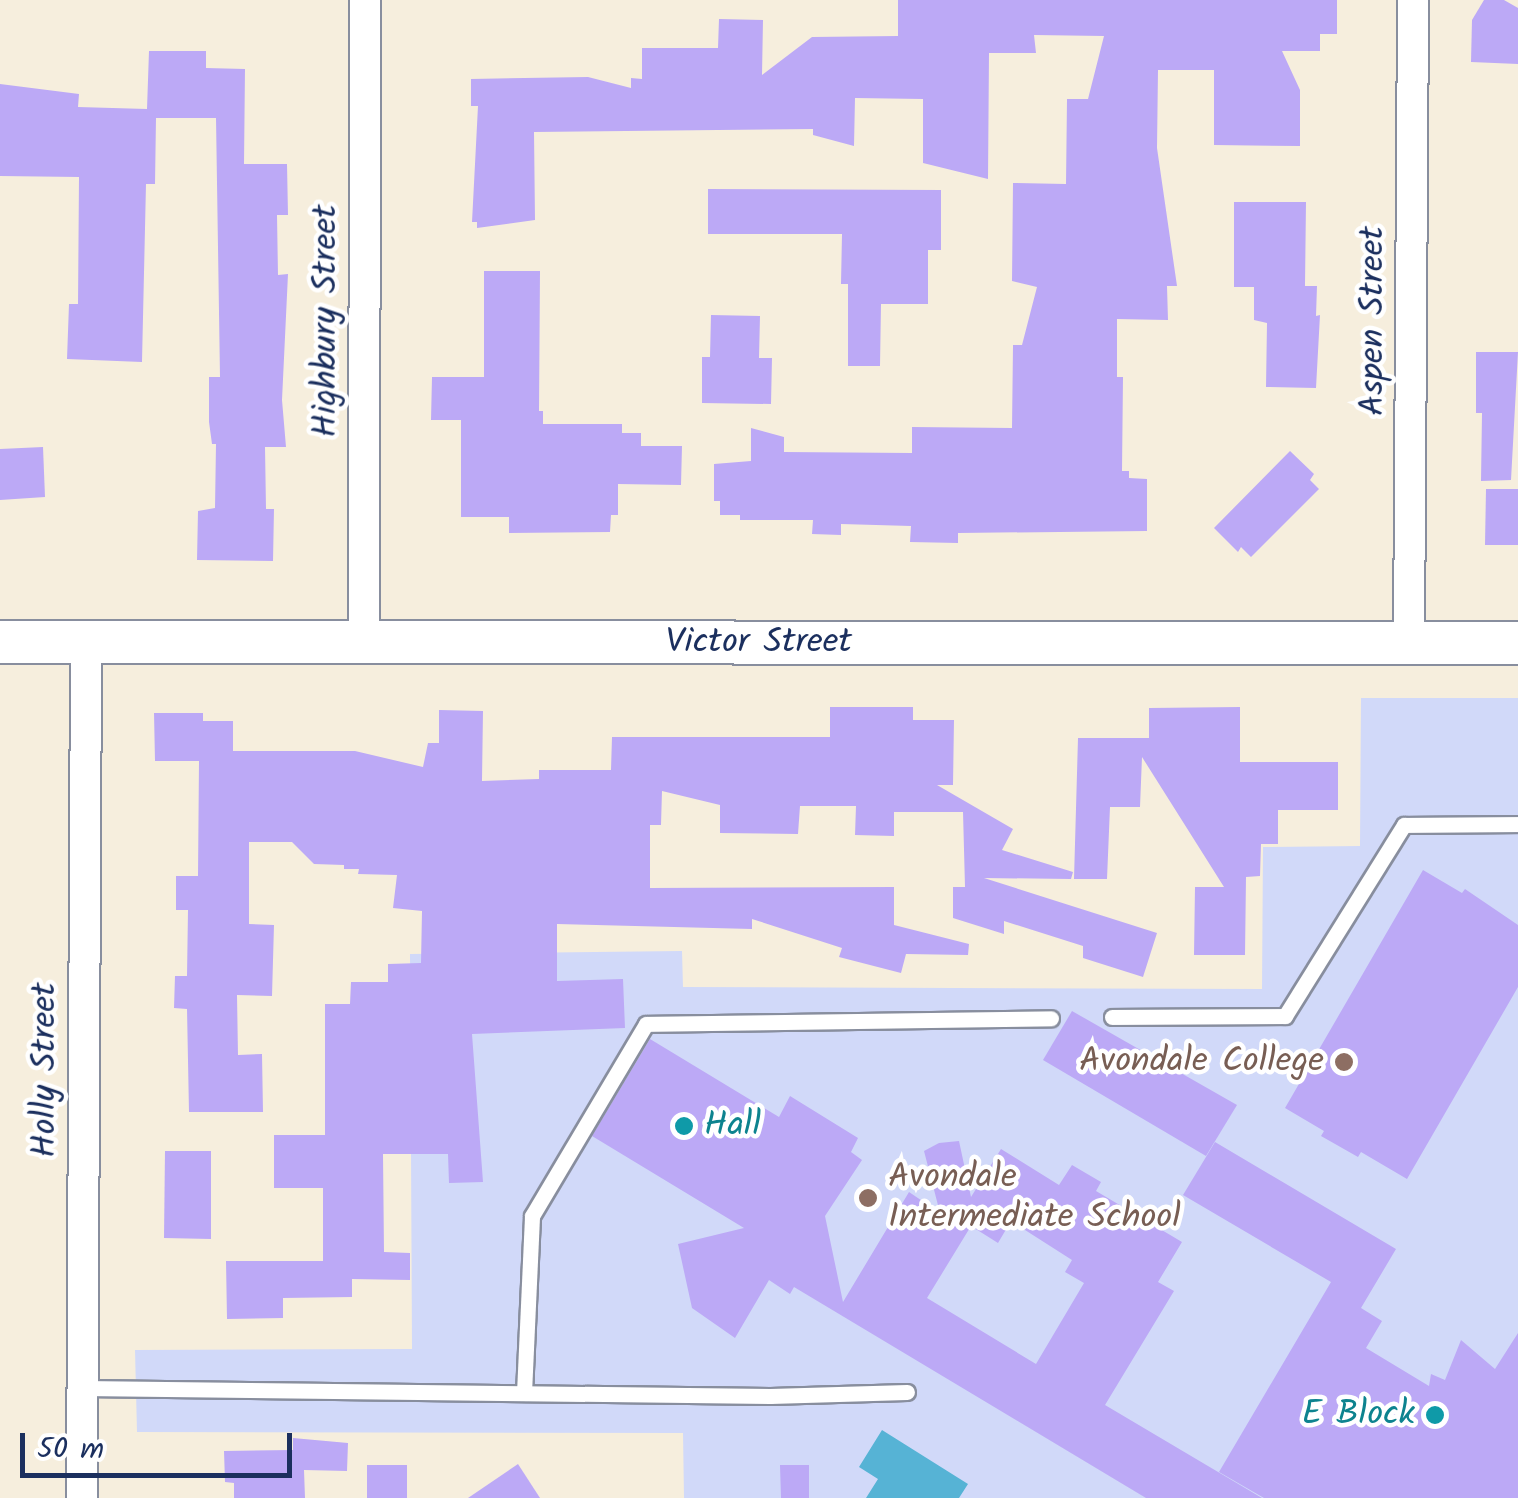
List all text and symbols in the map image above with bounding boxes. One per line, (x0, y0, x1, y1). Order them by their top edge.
street label: Highbury Street (306, 204, 348, 438)
street label: Aspen Street (1353, 226, 1395, 416)
street label: Victor Street (666, 622, 852, 664)
street label: Holly Street (25, 982, 67, 1158)
place label: Avondale College (1079, 1041, 1324, 1083)
marker: Avondale College (1333, 1051, 1355, 1073)
place label: Hall (704, 1105, 761, 1147)
marker: Hall (673, 1115, 695, 1137)
place label: Avondale Intermediate School (888, 1157, 1181, 1239)
marker: Avondale Intermediate School (857, 1187, 879, 1209)
place label: E Block (1302, 1394, 1415, 1436)
marker: E Block (1424, 1404, 1446, 1426)
scale bar (25, 1413, 298, 1475)
text: 50 m (37, 1426, 104, 1474)

